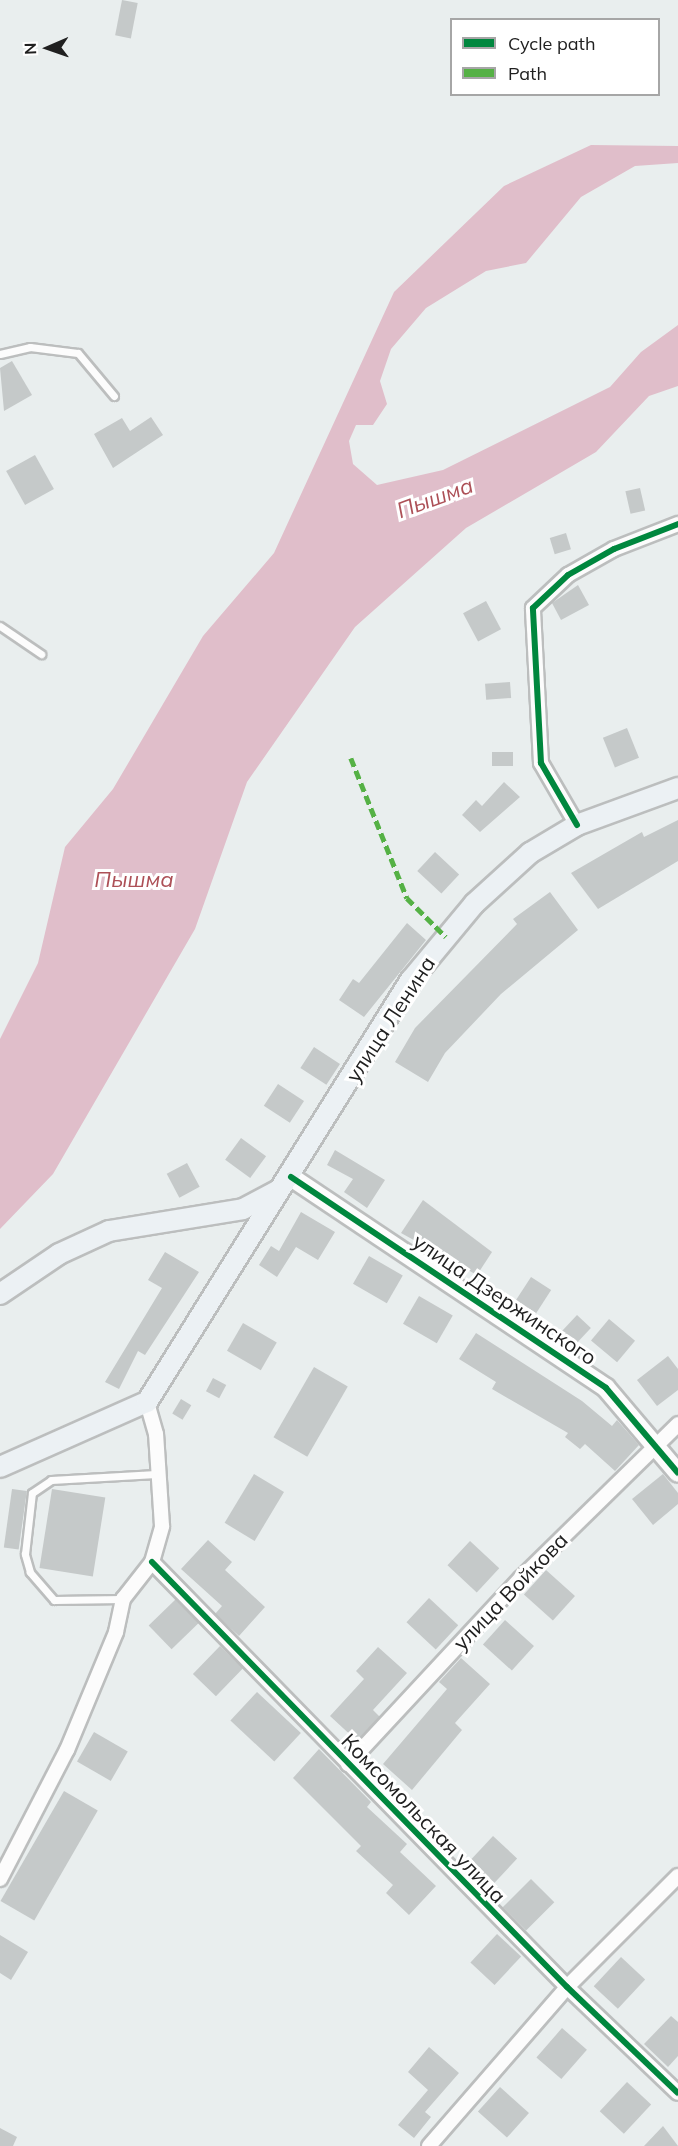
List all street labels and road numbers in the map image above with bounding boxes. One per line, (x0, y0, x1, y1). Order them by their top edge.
street label: улица Ленина (340, 951, 440, 1087)
street label: улица Дзержинского (408, 1228, 602, 1370)
street label: улица Войкова (448, 1527, 572, 1655)
street label: Комсомольская улица (337, 1728, 511, 1908)

